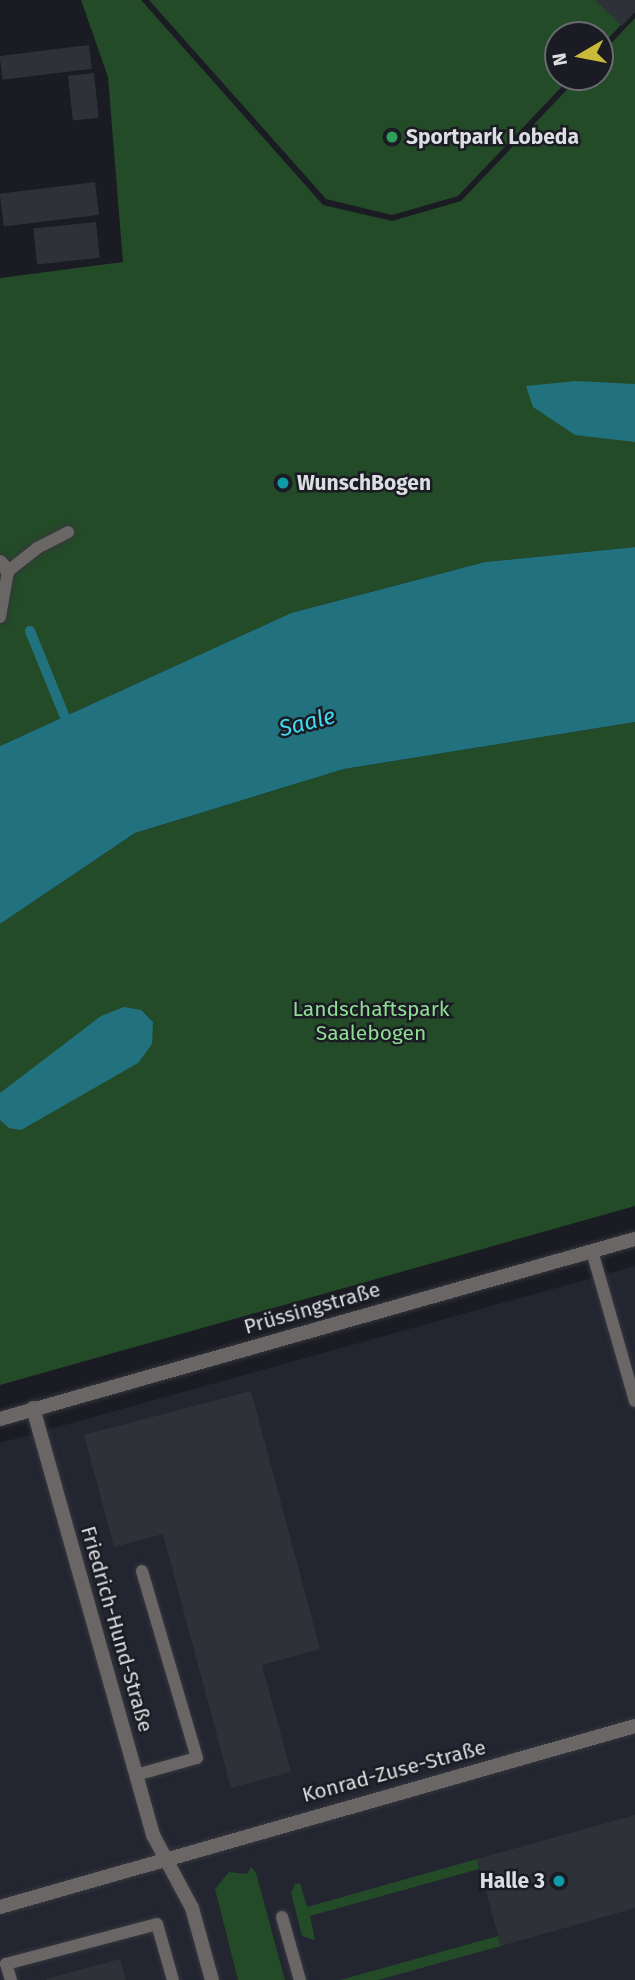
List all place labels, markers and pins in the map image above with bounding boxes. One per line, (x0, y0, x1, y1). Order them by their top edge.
place label: Sportpark Lobeda (406, 124, 579, 150)
marker: Sportpark Lobeda (384, 129, 400, 145)
place label: WunschBogen (297, 470, 431, 496)
marker: WunschBogen (275, 475, 291, 491)
place label: Halle 3 (480, 1868, 545, 1894)
marker: Halle 3 (551, 1873, 567, 1889)

